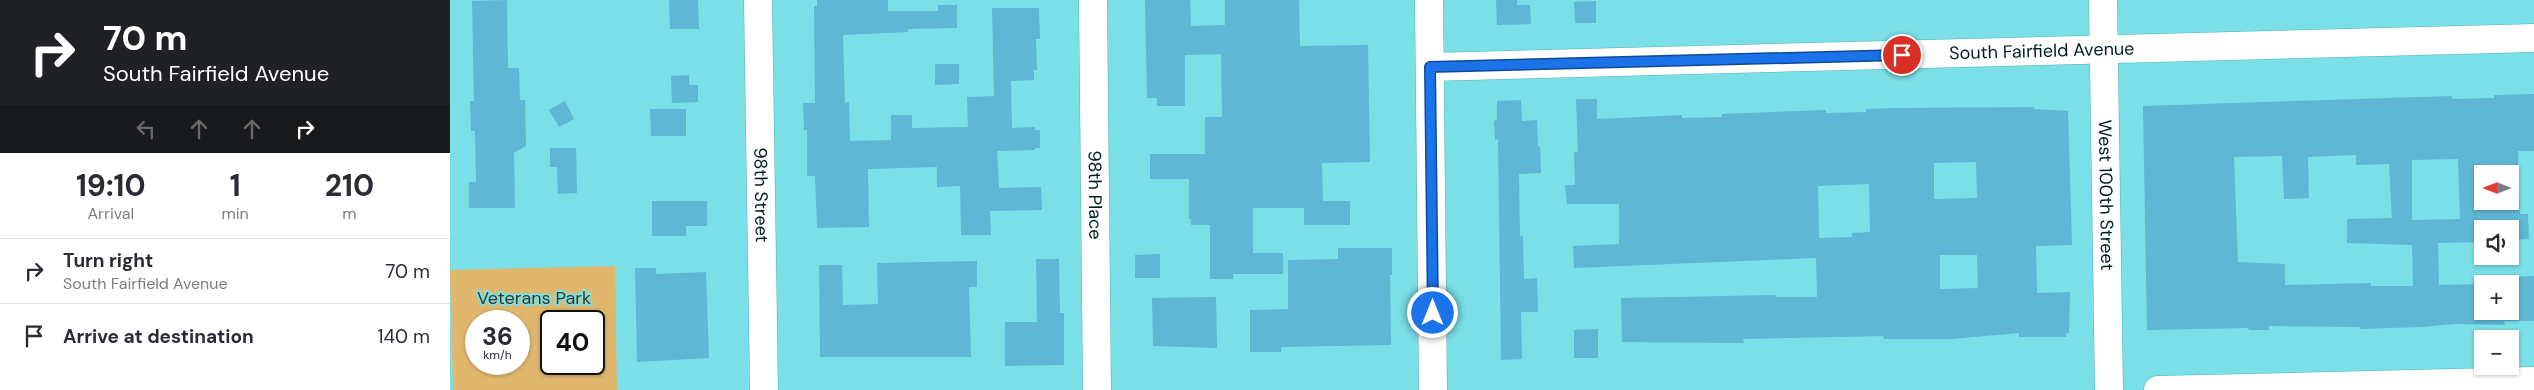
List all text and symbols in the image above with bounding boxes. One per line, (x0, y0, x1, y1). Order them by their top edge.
text: 70 m (103, 15, 187, 61)
icon: right (20, 20, 85, 85)
pin (1881, 34, 1923, 76)
street label: South Fairfield Avenue (1949, 37, 2135, 65)
icon: arrive (1888, 41, 1916, 69)
text: South Fairfield Avenue (103, 59, 329, 88)
icon: left (132, 115, 160, 143)
icon: ahead (185, 115, 213, 143)
icon: ahead (238, 115, 266, 143)
icon: right (291, 115, 319, 143)
street label: West 100th Street (2093, 119, 2119, 271)
street label: 98th Street (748, 147, 774, 243)
street label: 98th Place (1083, 150, 1107, 240)
north arrow (2474, 165, 2519, 210)
map controls (2474, 165, 2519, 375)
text: 19:10 (76, 166, 146, 205)
text: 1 (230, 166, 241, 205)
text: 210 (325, 166, 374, 205)
text: Arrival (87, 203, 134, 224)
text: min (221, 203, 249, 224)
text: m (342, 203, 357, 224)
button: sound (2474, 220, 2519, 265)
text: Turn right (63, 248, 153, 273)
icon: right (20, 257, 48, 285)
text: 70 m (385, 259, 430, 284)
text: South Fairfield Avenue (63, 273, 227, 294)
button: + (2474, 275, 2519, 320)
park label: Veterans Park (477, 286, 591, 310)
position arrow (1406, 286, 1458, 338)
speed limit sign: 40 (540, 310, 605, 375)
text: 36 (482, 320, 513, 353)
icon: arrive (20, 322, 48, 350)
text: Arrive at destination (63, 324, 254, 349)
text: 140 m (378, 324, 430, 349)
button: − (2474, 330, 2519, 375)
text: km/h (483, 347, 512, 363)

